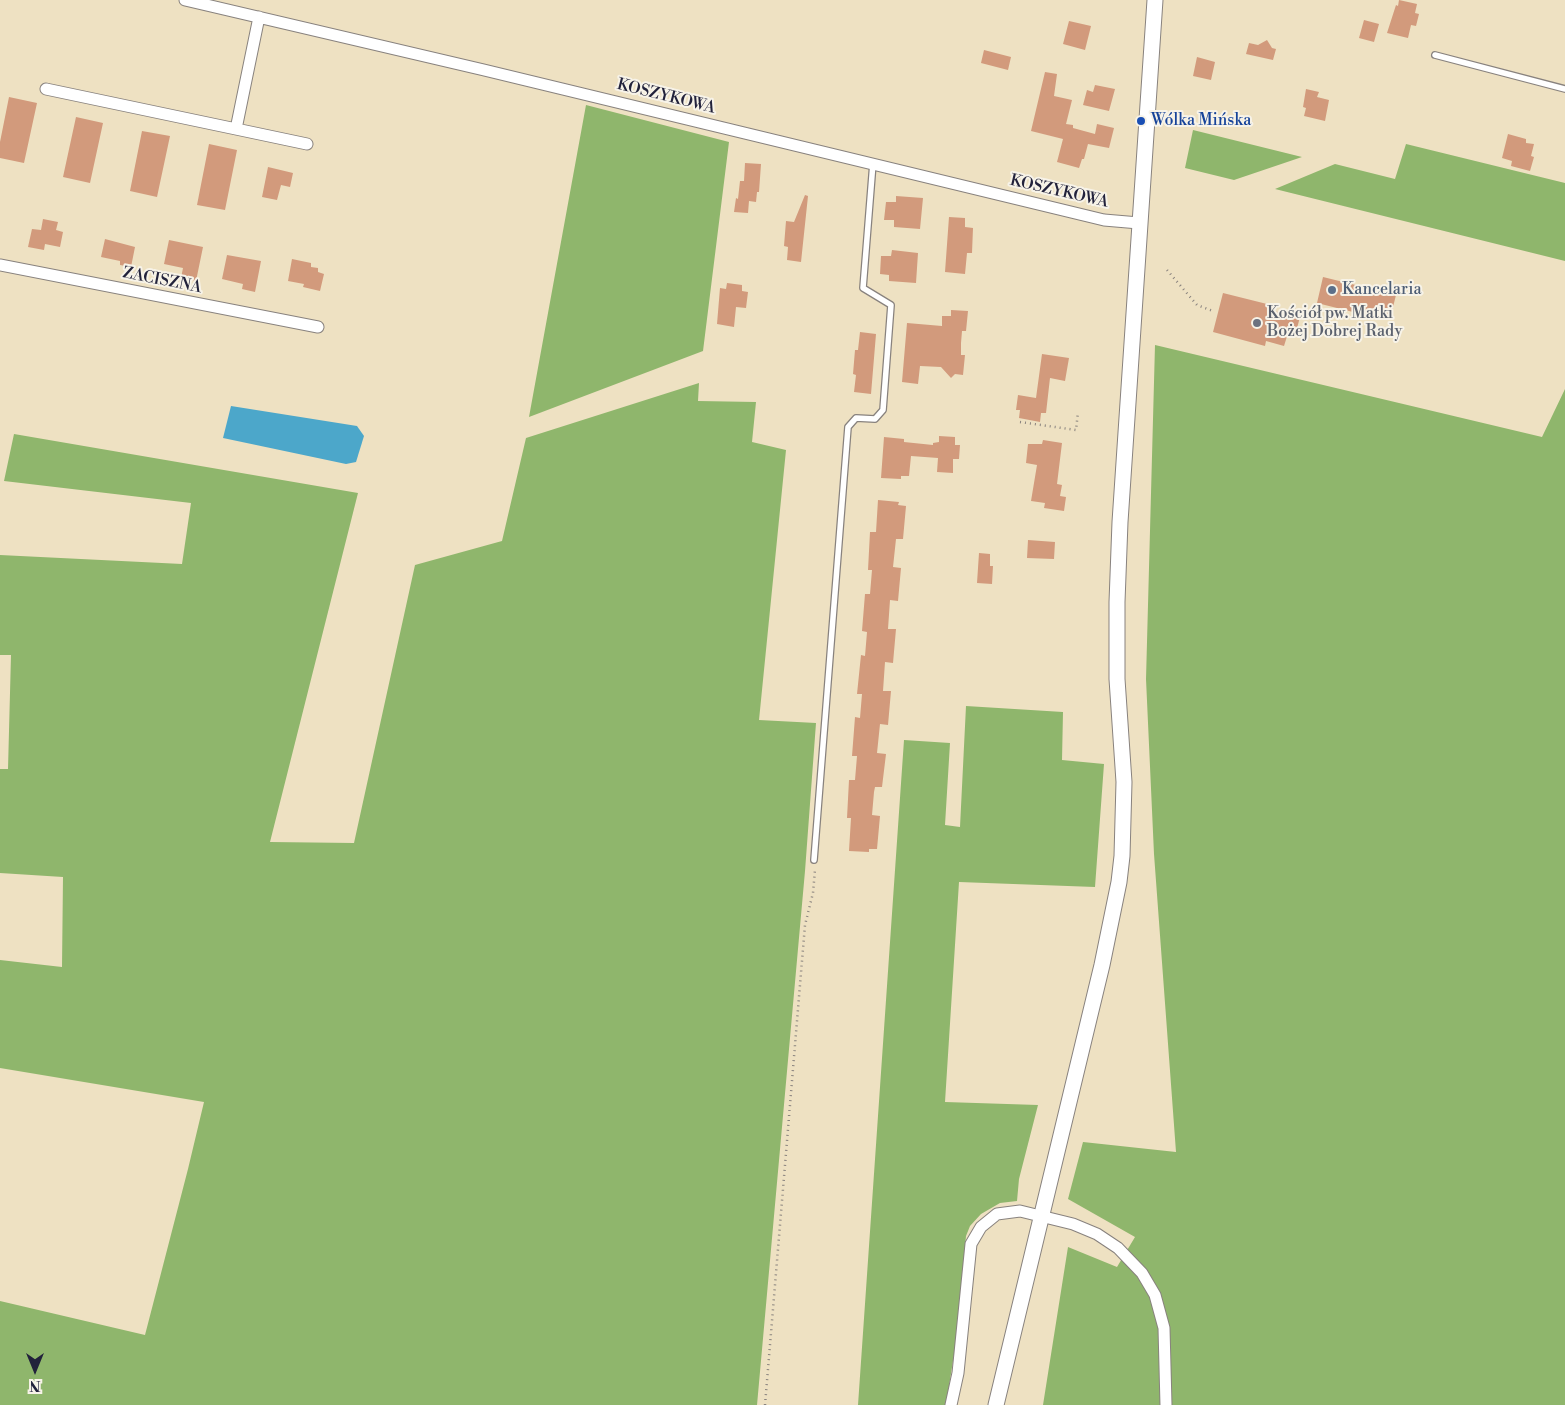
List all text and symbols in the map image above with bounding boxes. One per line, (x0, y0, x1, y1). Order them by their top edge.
street label: KOSZYKOWA (615, 76, 717, 118)
place label: Wólka Mińska (1151, 111, 1251, 131)
marker: Wólka Mińska (1135, 115, 1147, 127)
street label: KOSZYKOWA (1008, 171, 1110, 213)
street label: ZACISZNA (121, 264, 203, 298)
place label: Kancelaria (1342, 280, 1422, 300)
marker: Kancelaria (1326, 284, 1338, 296)
place label: Kościół pw. Matki Bożej Dobrej Rady (1267, 304, 1402, 342)
marker: Kościół pw. Matki Bożej Dobrej Rady (1251, 317, 1263, 329)
north arrow (10, 1345, 60, 1395)
text: N (29, 1376, 41, 1394)

